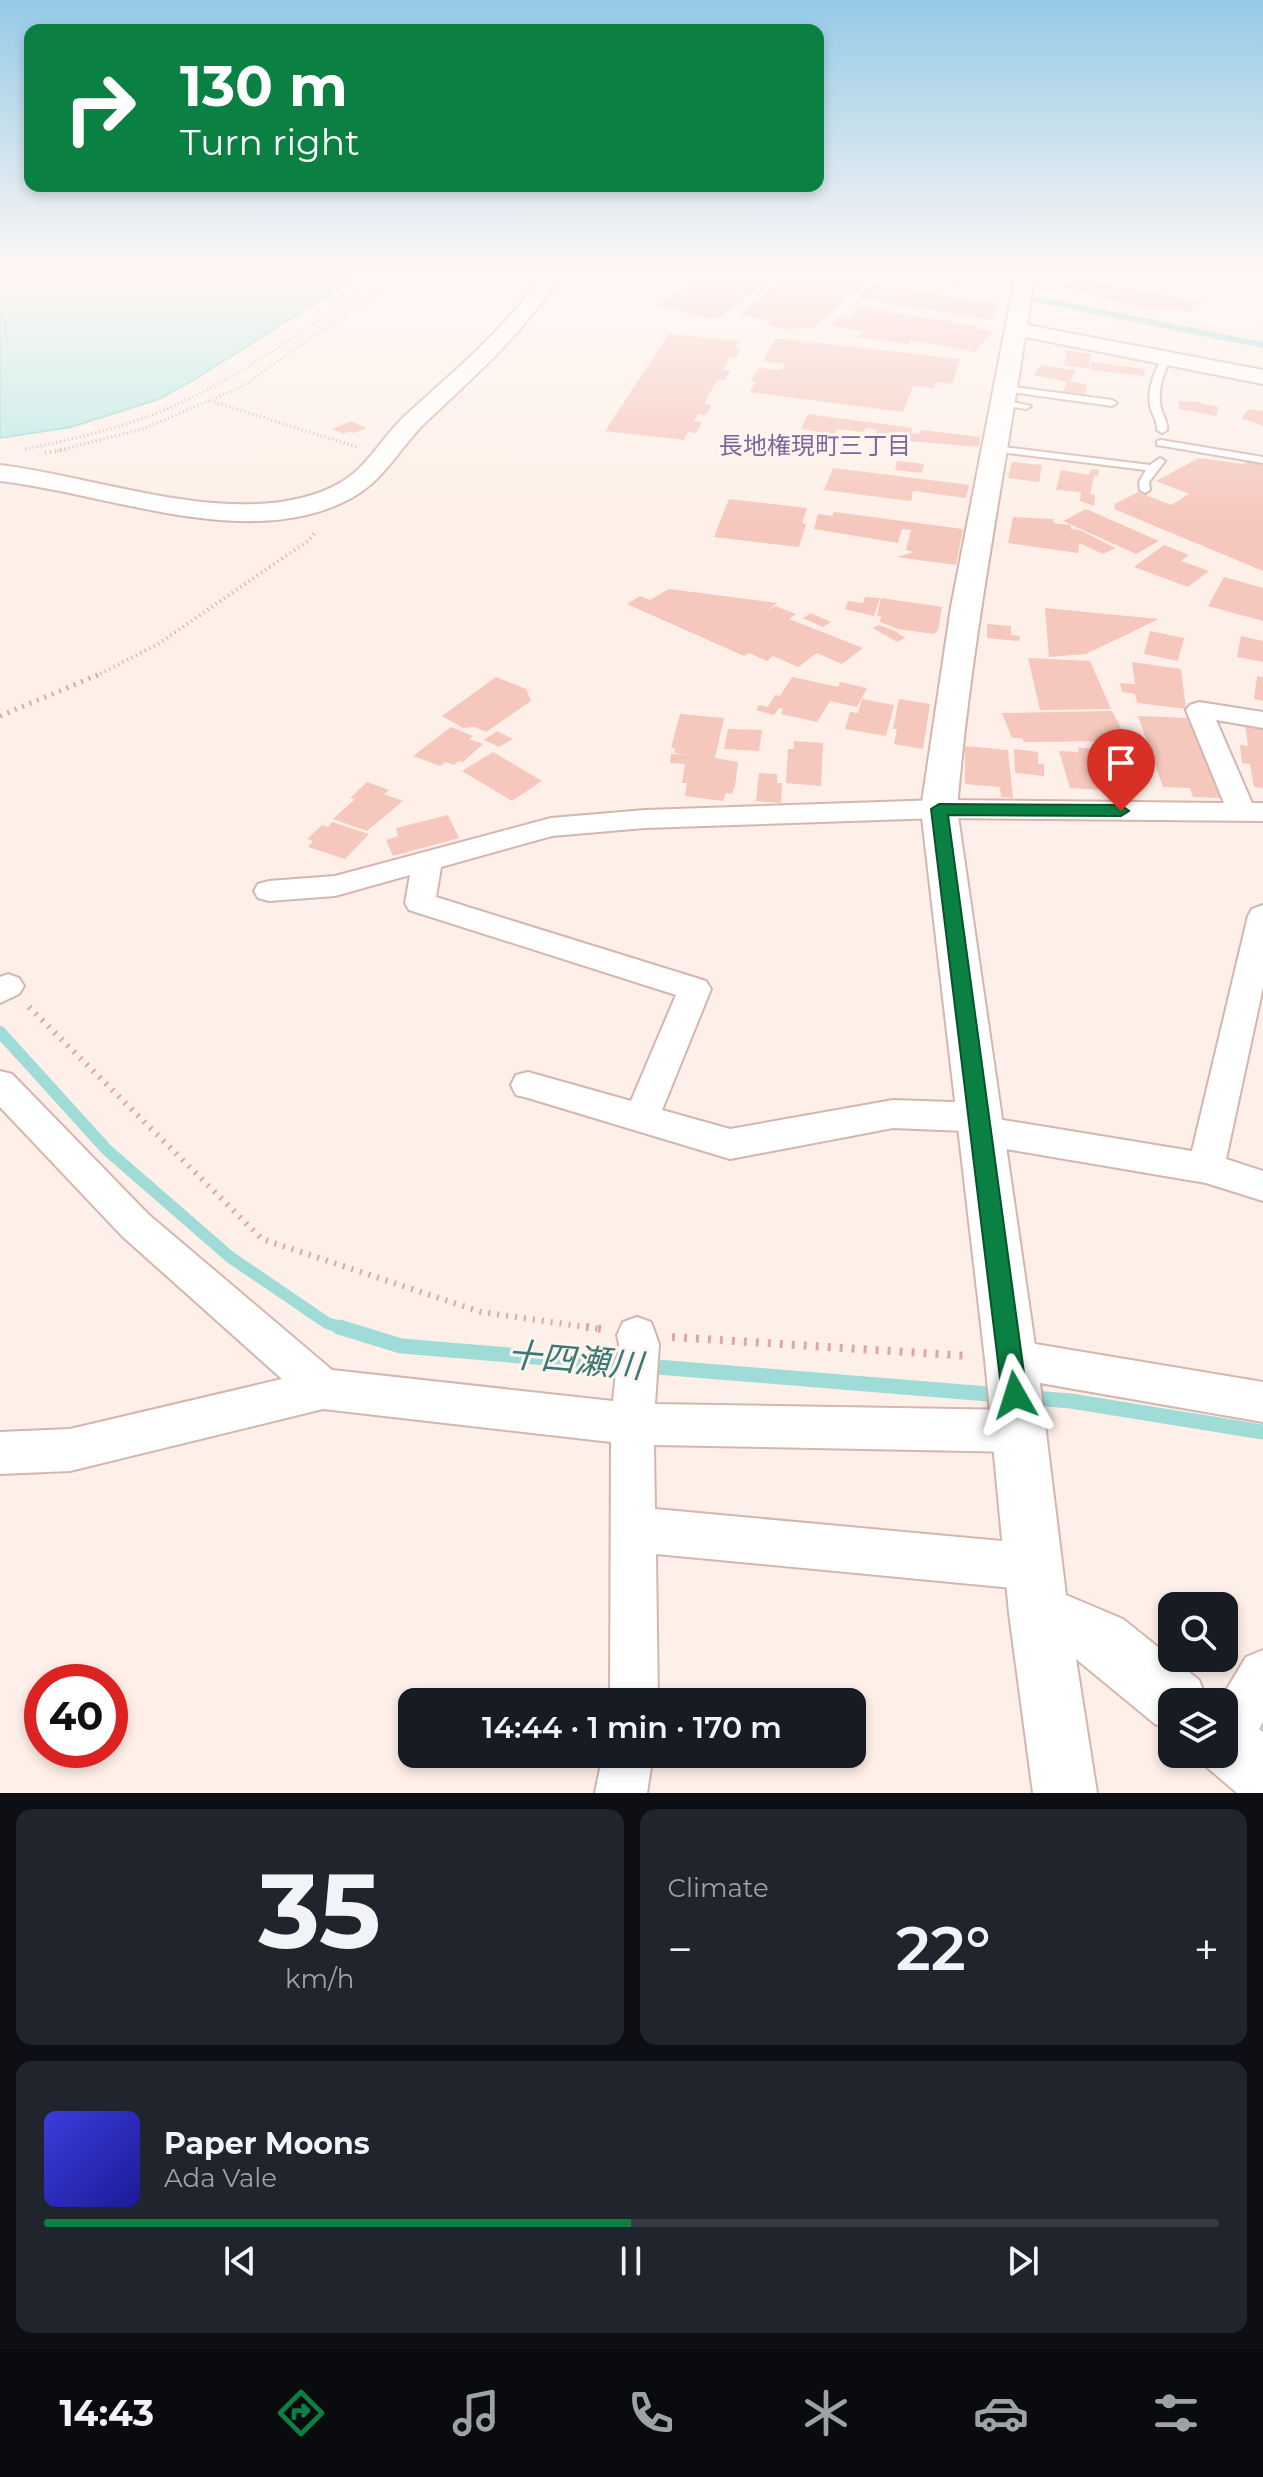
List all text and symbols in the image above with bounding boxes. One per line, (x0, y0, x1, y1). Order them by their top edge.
text: 130 m (180, 52, 348, 120)
icon: right (48, 56, 152, 160)
text: Turn right (180, 120, 360, 164)
district label: 長地権現町三丁目 (719, 431, 911, 460)
pin (1087, 729, 1155, 811)
icon: arrive (1099, 741, 1143, 785)
water label: 十四瀬川 (505, 1333, 648, 1387)
position arrow (973, 1353, 1057, 1437)
map controls (1158, 1592, 1238, 1768)
button: search (1158, 1592, 1238, 1672)
speed limit sign: 40 (24, 1664, 128, 1768)
button: layers (1158, 1688, 1238, 1768)
text: 14:44 · 1 min · 170 m (482, 1709, 782, 1746)
text: 35 (259, 1847, 381, 1974)
text: Climate (668, 1872, 769, 1904)
text: 22° (896, 1912, 991, 1985)
text: − (668, 1922, 693, 1976)
text: + (1194, 1922, 1219, 1976)
text: km/h (285, 1963, 354, 1995)
text: Paper Moons (164, 2125, 370, 2162)
text: Ada Vale (164, 2162, 277, 2194)
icon: previous (218, 2239, 262, 2283)
icon: pause (609, 2239, 653, 2283)
icon: next (1001, 2239, 1045, 2283)
icon: directions (273, 2385, 329, 2441)
icon: music (448, 2385, 504, 2441)
icon: phone (623, 2385, 679, 2441)
icon: climate (798, 2385, 854, 2441)
icon: car (973, 2385, 1029, 2441)
icon: filters (1148, 2385, 1204, 2441)
text: 14:43 (59, 2391, 154, 2435)

